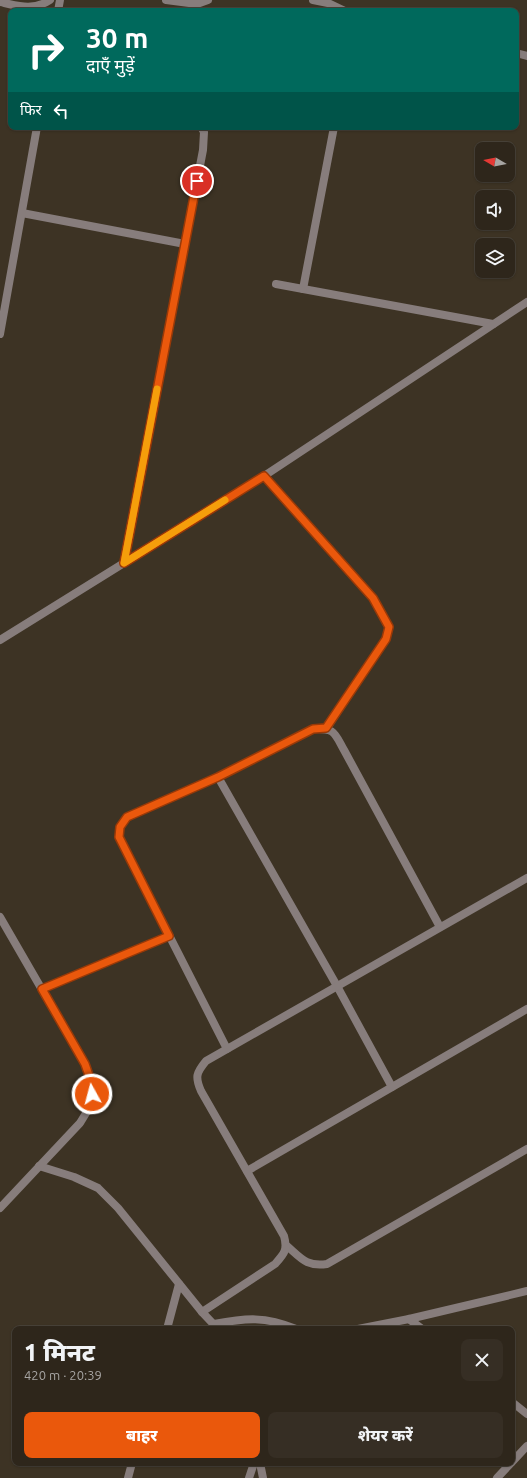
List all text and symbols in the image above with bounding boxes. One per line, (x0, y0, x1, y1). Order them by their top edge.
text: 30 m (86, 22, 148, 53)
icon: right (20, 24, 72, 76)
text: दाएँ मुड़ें (86, 55, 135, 75)
icon: left (50, 100, 72, 122)
text: फिर (20, 101, 42, 118)
north arrow (475, 142, 515, 182)
map controls (475, 142, 515, 278)
pin (180, 164, 214, 198)
icon: arrive (186, 170, 208, 192)
button: sound (475, 190, 515, 230)
button: layers (475, 238, 515, 278)
position arrow (71, 1073, 113, 1115)
text: 1 मिनट (24, 1339, 95, 1366)
button: close (461, 1339, 503, 1381)
text: 420 m · 20:39 (24, 1368, 102, 1382)
button: बाहर (24, 1412, 260, 1458)
button: शेयर करें (268, 1412, 503, 1458)

